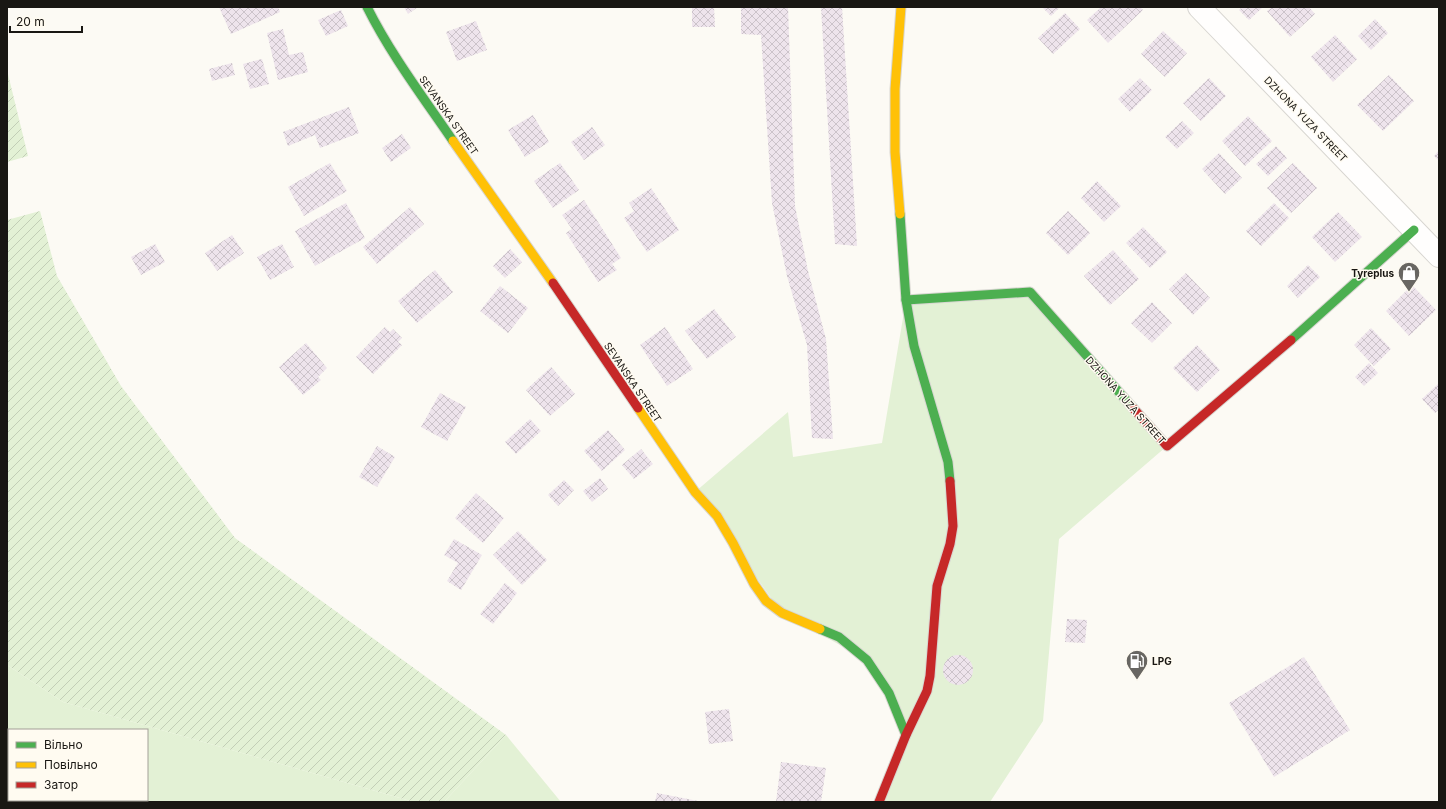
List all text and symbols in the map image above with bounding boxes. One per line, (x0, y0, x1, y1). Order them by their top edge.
scale bar (10, 8, 82, 34)
text: 20 m (16, 14, 45, 29)
street label: SEVANSKA STREET (417, 73, 481, 157)
street label: DZHONA YUZA STREET (1262, 74, 1350, 164)
shop icon: Tyreplus (1396, 260, 1422, 293)
place label: Tyreplus (1351, 267, 1394, 280)
street label: SEVANSKA STREET (602, 340, 664, 424)
street label: DZHONA YUZA STREET (1083, 354, 1169, 446)
fuel station icon: LPG (1124, 648, 1150, 681)
place label: LPG (1152, 655, 1172, 667)
legend (8, 729, 148, 801)
text: Вільно (44, 737, 83, 752)
text: Повільно (44, 757, 98, 772)
text: Затор (44, 777, 78, 792)

